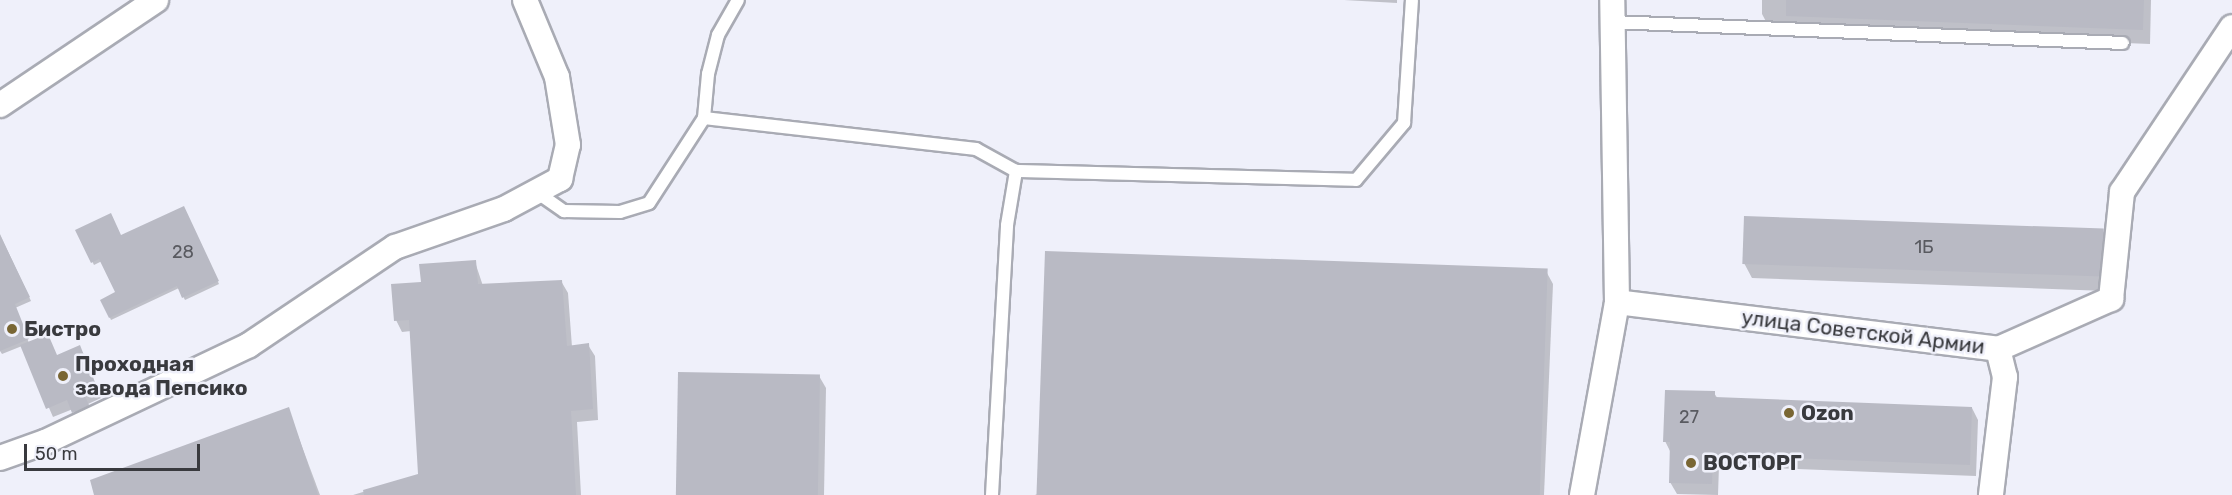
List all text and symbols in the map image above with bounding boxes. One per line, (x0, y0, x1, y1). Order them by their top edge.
house number: 1Б (1914, 236, 1934, 258)
house number: 28 (172, 241, 194, 263)
street label: улица Советской Армии (1740, 305, 1986, 359)
place label: Бистро (24, 316, 101, 342)
marker: Бистро (5, 322, 19, 336)
place label: Проходная завода Пепсико (75, 351, 248, 401)
marker: Проходная завода Пепсико (56, 369, 70, 383)
place label: Ozon (1801, 400, 1854, 426)
house number: 27 (1679, 406, 1699, 428)
marker: Ozon (1782, 406, 1796, 420)
scale bar (27, 432, 202, 470)
text: 50 m (35, 443, 78, 465)
place label: ВОСТОРГ (1703, 450, 1802, 476)
marker: ВОСТОРГ (1684, 456, 1698, 470)

